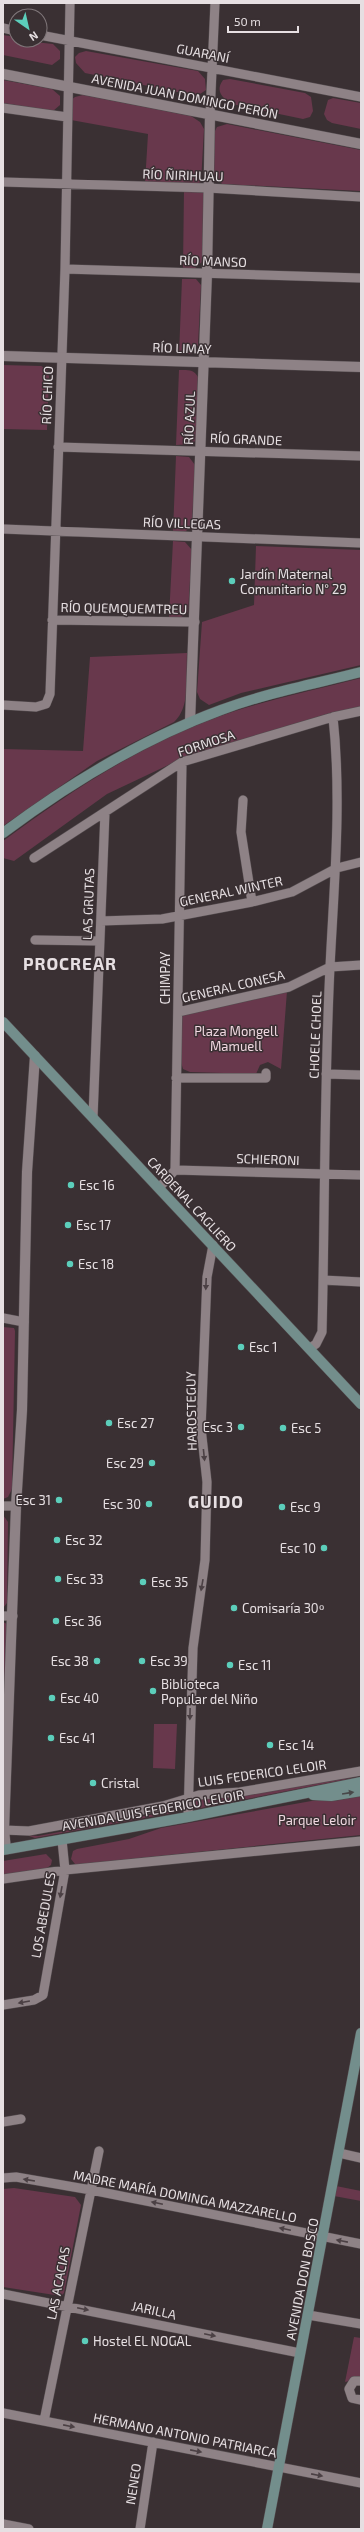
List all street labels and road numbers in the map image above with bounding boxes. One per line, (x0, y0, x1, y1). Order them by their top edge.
street label: GUARANÍ (175, 39, 232, 66)
street label: AVENIDA JUAN DOMINGO PERÓN (90, 69, 280, 122)
street label: RÍO ÑIRIHUAU (142, 165, 224, 184)
street label: RÍO MANSO (179, 251, 247, 270)
street label: RÍO LIMAY (152, 338, 213, 357)
street label: RÍO CHICO (37, 365, 56, 425)
street label: RÍO AZUL (179, 391, 198, 445)
street label: RÍO GRANDE (210, 429, 282, 448)
street label: RÍO VILLEGAS (143, 513, 221, 532)
street label: RÍO QUEMQUEMTREU (61, 598, 187, 617)
street label: FORMOSA (175, 726, 237, 760)
street label: LAS GRUTAS (79, 868, 97, 940)
street label: GENERAL WINTER (178, 872, 284, 910)
street label: CHIMPAY (157, 951, 173, 1004)
street label: GENERAL CONESA (180, 966, 286, 1006)
street label: CHOELE CHOEL (305, 991, 325, 1079)
street label: SCHIERONI (236, 1150, 300, 1168)
street label: CARDENAL CAGLIERO (144, 1153, 240, 1255)
street label: HAROSTEGUY (182, 1370, 200, 1451)
street label: LUIS FEDERICO LELOIR (197, 1756, 327, 1790)
street label: AVENIDA LUIS FEDERICO LELOIR (61, 1786, 245, 1834)
street label: LOS ABEDULES (28, 1871, 58, 1959)
street label: MADRE MARÍA DOMINGA MAZZARELLO (72, 2165, 298, 2226)
street label: AVENIDA DON BOSCO (282, 2217, 322, 2341)
street label: LAS ACACIAS (43, 2245, 73, 2321)
street label: JARILLA (130, 2297, 178, 2323)
street label: HERMANO ANTONIO PATRIARCA (92, 2409, 278, 2461)
street label: NENEO (122, 2462, 144, 2506)

